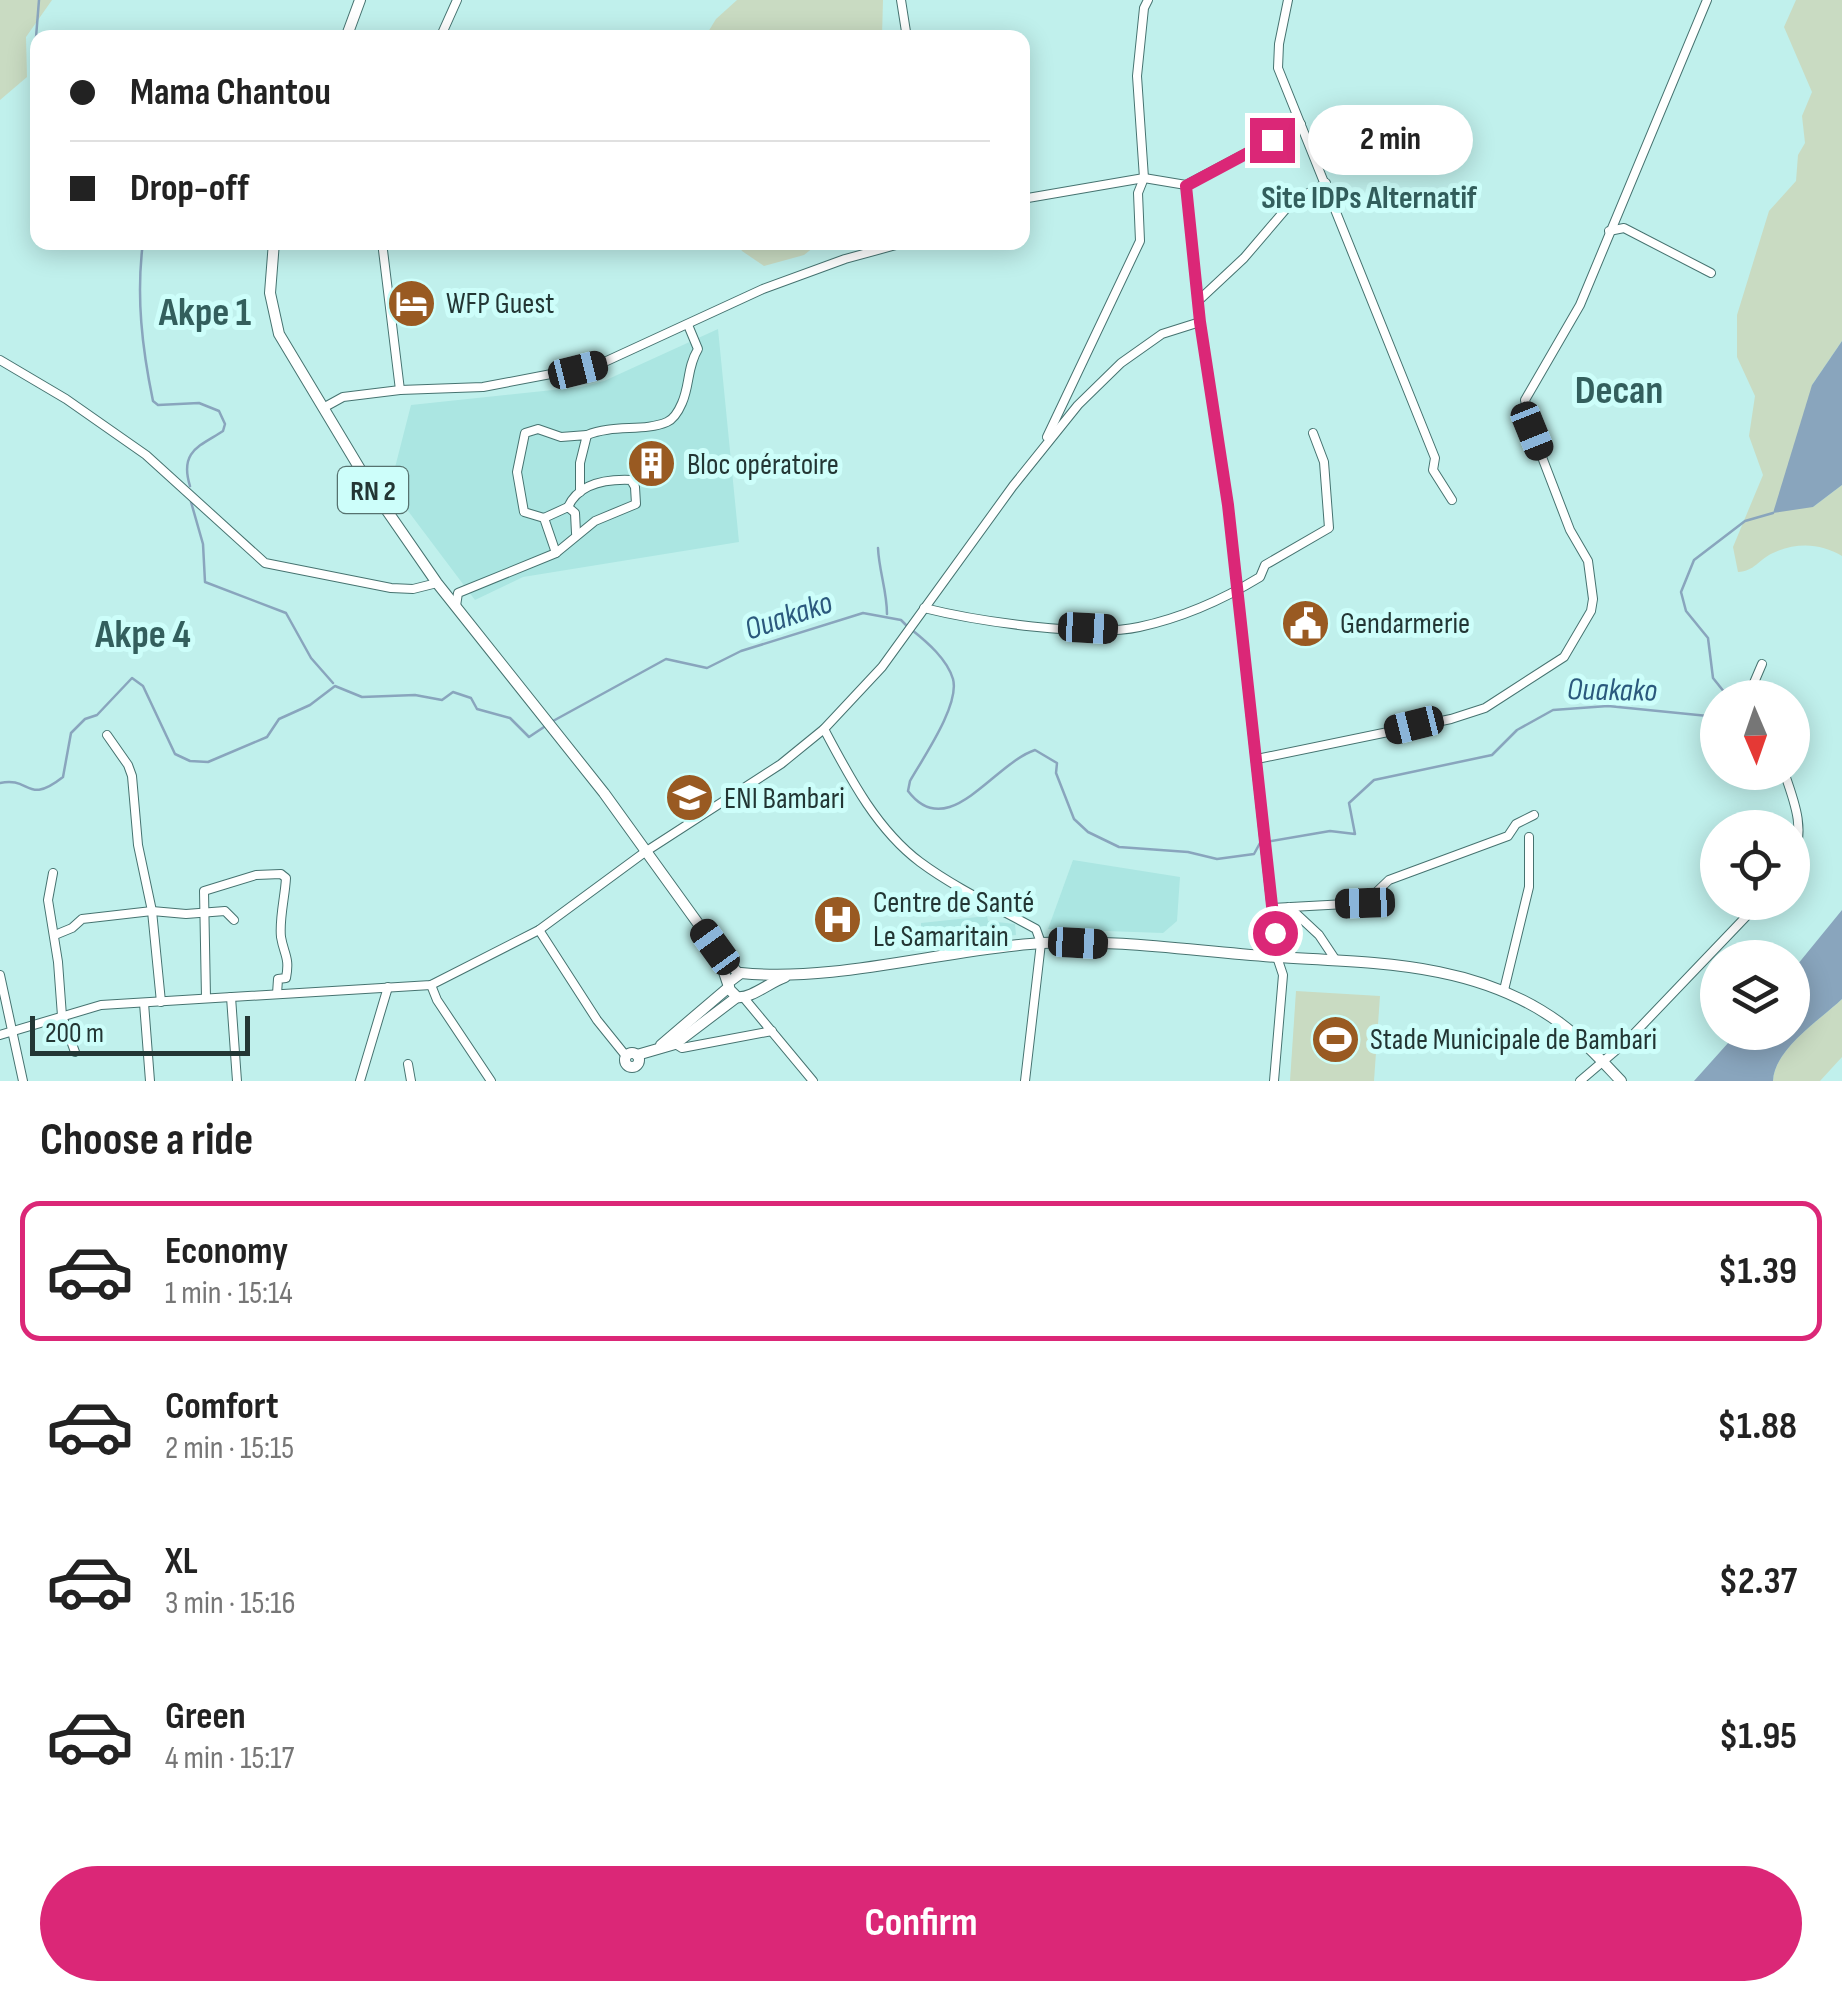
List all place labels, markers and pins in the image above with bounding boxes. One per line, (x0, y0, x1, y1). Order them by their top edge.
hotel icon: WFP Guest (385, 277, 437, 329)
place label: WFP Guest (446, 286, 554, 322)
building icon: Bloc opératoire (626, 438, 678, 490)
place label: Bloc opératoire (687, 447, 839, 483)
public building icon: Gendarmerie (1279, 597, 1331, 649)
place label: Gendarmerie (1340, 606, 1470, 642)
school or university icon: ENI Bambari (663, 772, 715, 824)
place label: ENI Bambari (724, 781, 845, 817)
place label: Centre de Santé Le Samaritain (873, 885, 1034, 955)
hospital icon: Centre de Santé Le Samaritain (812, 893, 864, 945)
sports icon: Stade Municipale de Bambari (1309, 1013, 1361, 1065)
place label: Stade Municipale de Bambari (1370, 1022, 1657, 1058)

